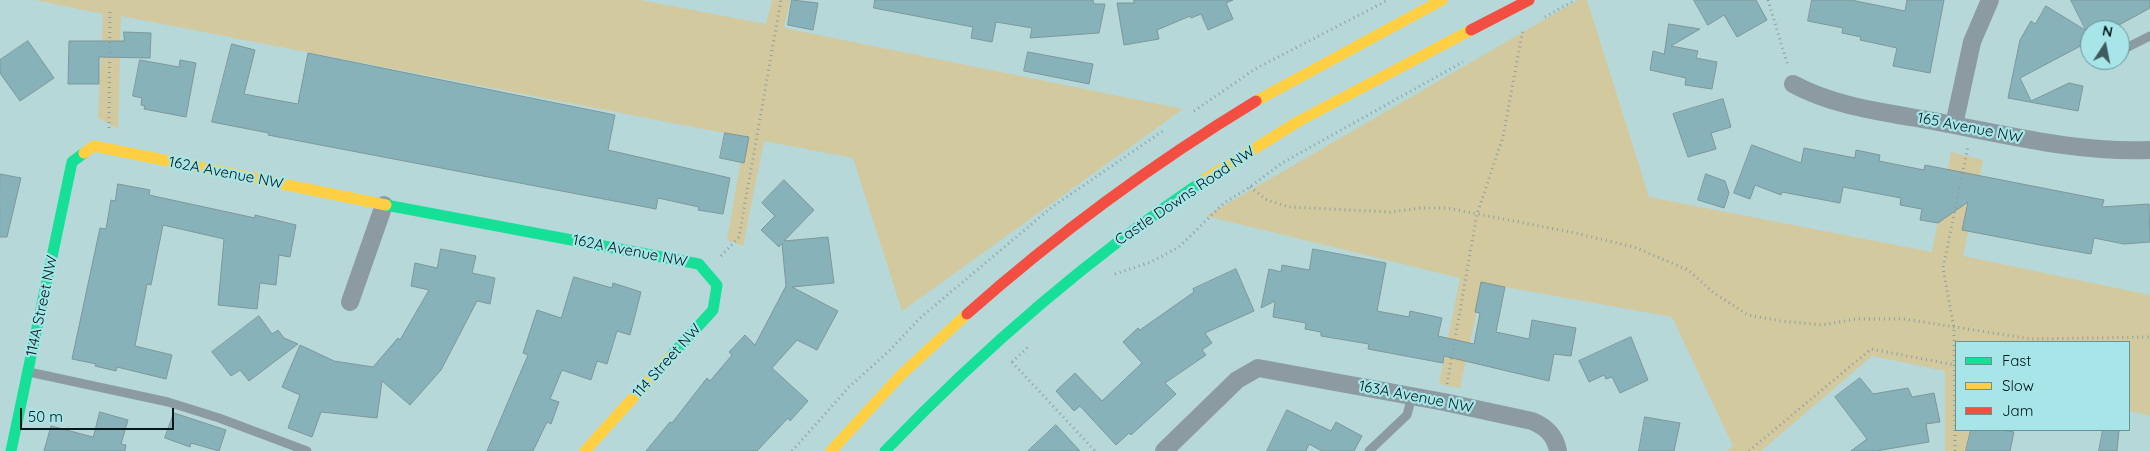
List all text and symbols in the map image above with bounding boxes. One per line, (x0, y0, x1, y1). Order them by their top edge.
north arrow (2080, 20, 2130, 70)
text: N (2101, 21, 2114, 41)
street label: 165 Avenue NW (1916, 109, 2024, 147)
street label: Castle Downs Road NW (1112, 143, 1258, 249)
street label: 162A Avenue NW (167, 153, 285, 193)
street label: 162A Avenue NW (571, 231, 689, 271)
street label: 114A Street NW (22, 254, 62, 358)
street label: 114 Street NW (629, 320, 705, 402)
legend (1955, 341, 2130, 431)
text: Fast (2002, 351, 2031, 370)
text: Slow (2002, 376, 2034, 395)
street label: 163A Avenue NW (1357, 377, 1475, 417)
scale bar (22, 398, 176, 430)
text: Jam (2002, 401, 2033, 420)
text: 50 m (28, 407, 63, 426)

